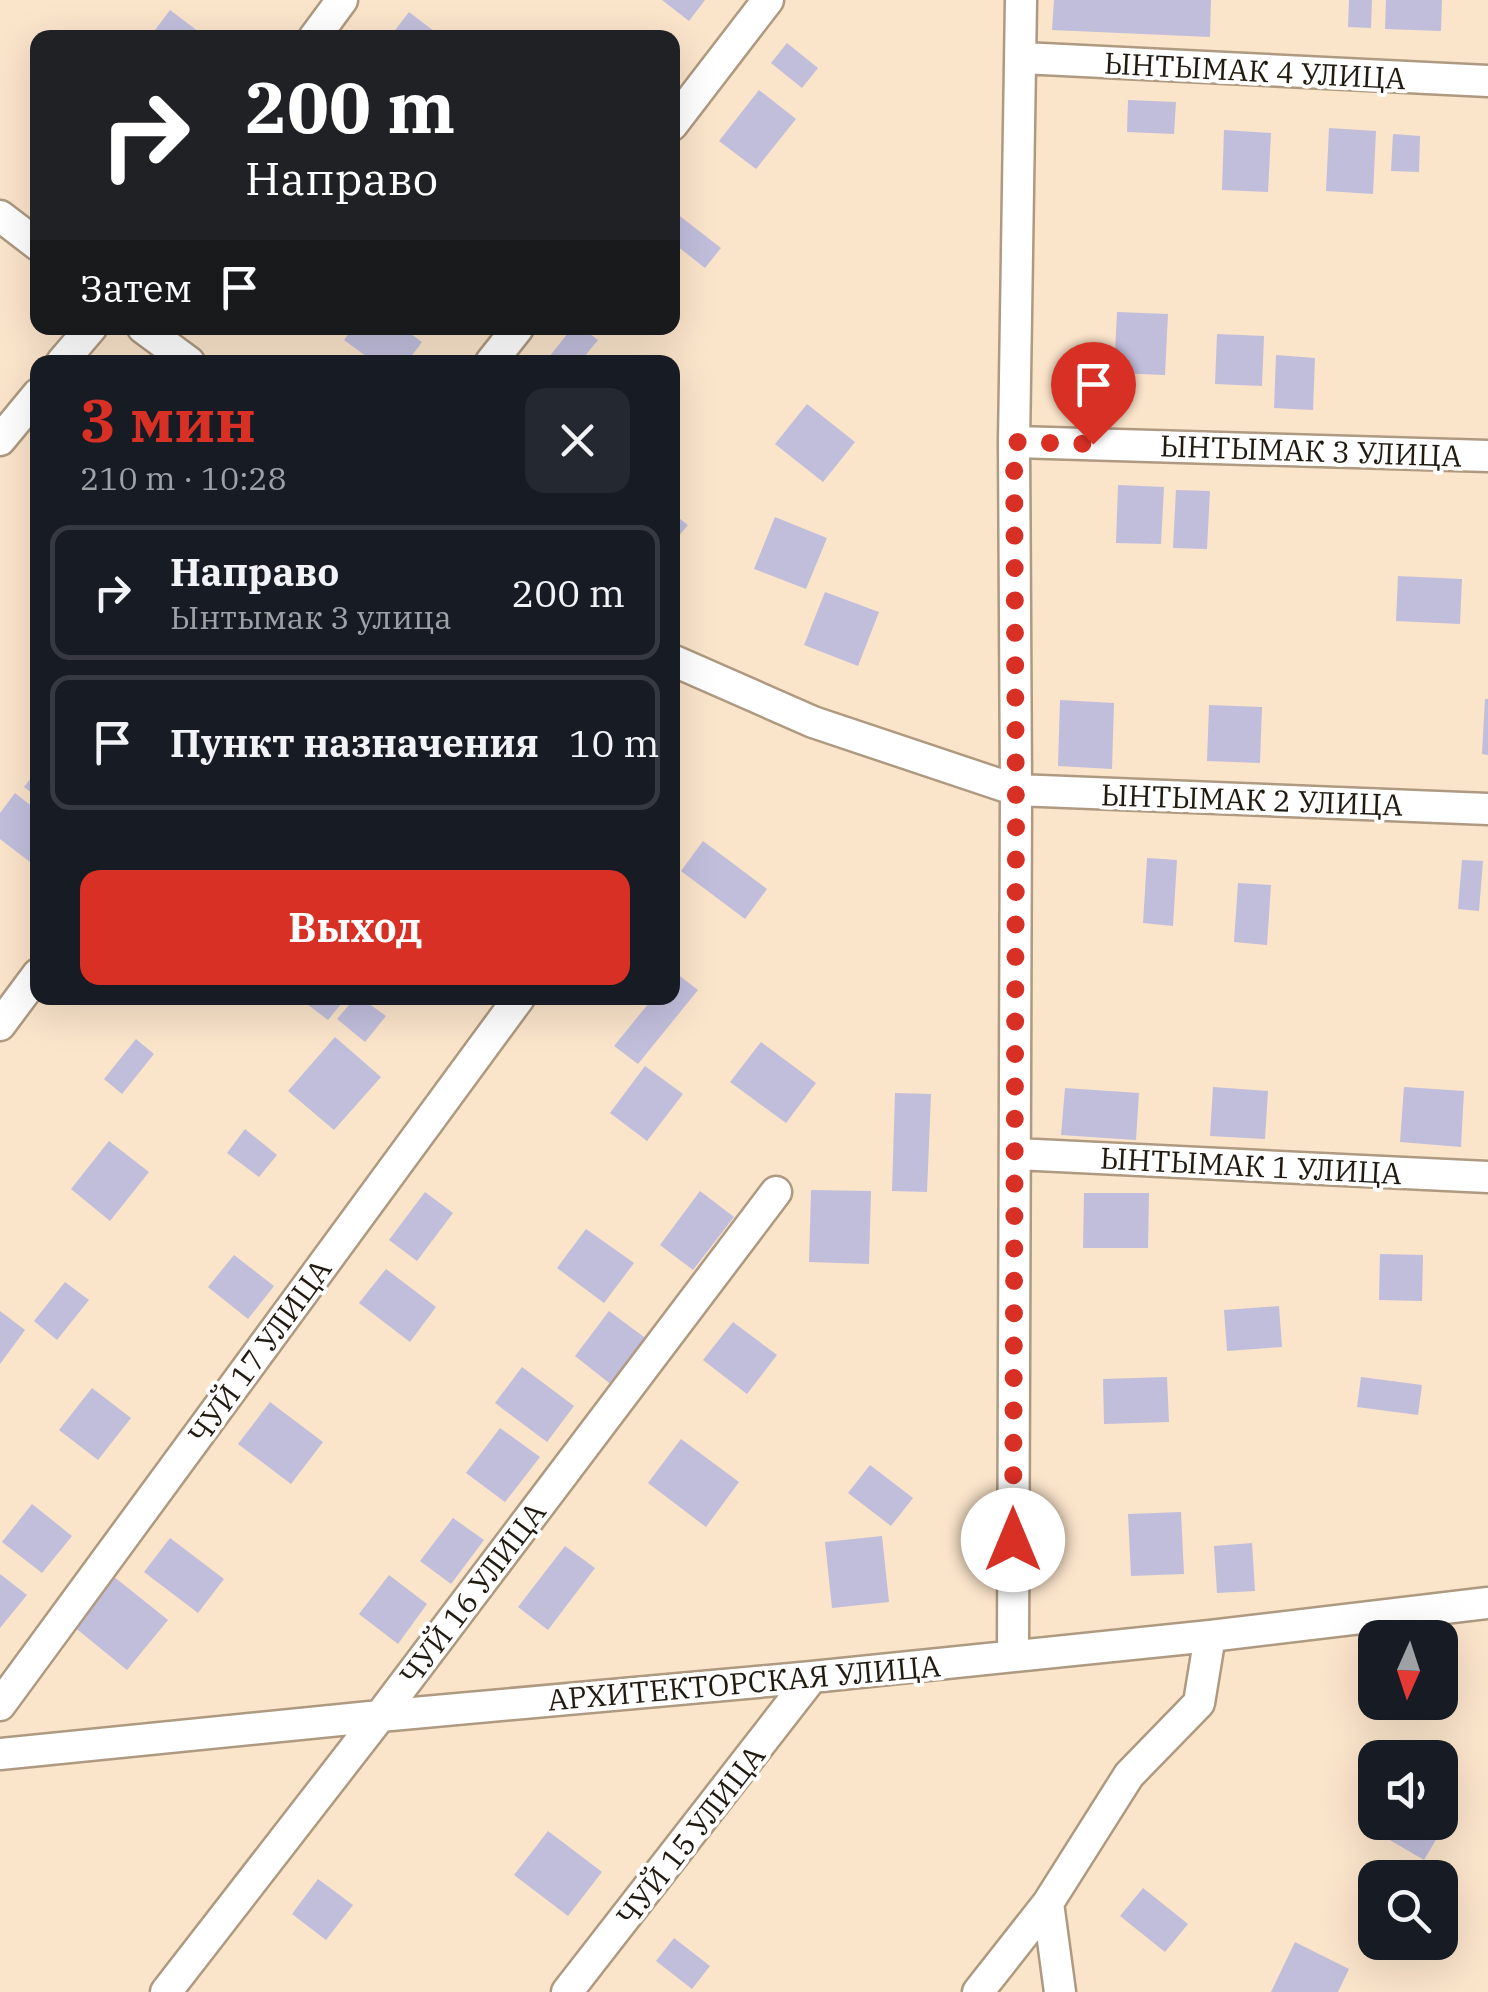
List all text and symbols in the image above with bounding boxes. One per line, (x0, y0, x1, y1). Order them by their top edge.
street label: ЫНТЫМАК 4 УЛИЦА (1103, 43, 1407, 97)
text: 200 m (245, 61, 455, 152)
icon: right (80, 70, 210, 200)
text: Направо (245, 149, 438, 207)
icon: arrive (212, 260, 267, 315)
text: Затем (80, 263, 192, 312)
pin (1051, 342, 1136, 445)
icon: arrive (1066, 357, 1121, 412)
text: 3 мин (80, 380, 256, 459)
button: close (525, 388, 630, 493)
street label: ЫНТЫМАК 3 УЛИЦА (1159, 425, 1463, 475)
text: 210 m · 10:28 (80, 457, 287, 499)
text: Направо (170, 547, 339, 596)
icon: right (85, 565, 140, 620)
text: 200 m (512, 568, 625, 617)
text: Ынтымак 3 улица (170, 596, 452, 638)
icon: arrive (85, 715, 140, 770)
text: Пункт назначения (170, 718, 539, 767)
text: 10 m (569, 718, 659, 767)
street label: ЫНТЫМАК 2 УЛИЦА (1100, 774, 1404, 824)
button: Выход (80, 870, 630, 985)
street label: ЫНТЫМАК 1 УЛИЦА (1099, 1138, 1403, 1192)
street label: ЧУЙ 17 УЛИЦА (179, 1250, 340, 1451)
position arrow (961, 1488, 1065, 1592)
street label: ЧУЙ 16 УЛИЦА (390, 1493, 554, 1692)
north arrow (1358, 1620, 1458, 1720)
map controls (1358, 1620, 1458, 1960)
street label: АРХИТЕКТОРСКАЯ УЛИЦА (546, 1645, 943, 1719)
street label: ЧУЙ 15 УЛИЦА (607, 1736, 773, 1934)
button: sound (1358, 1740, 1458, 1840)
button: search (1358, 1860, 1458, 1960)

